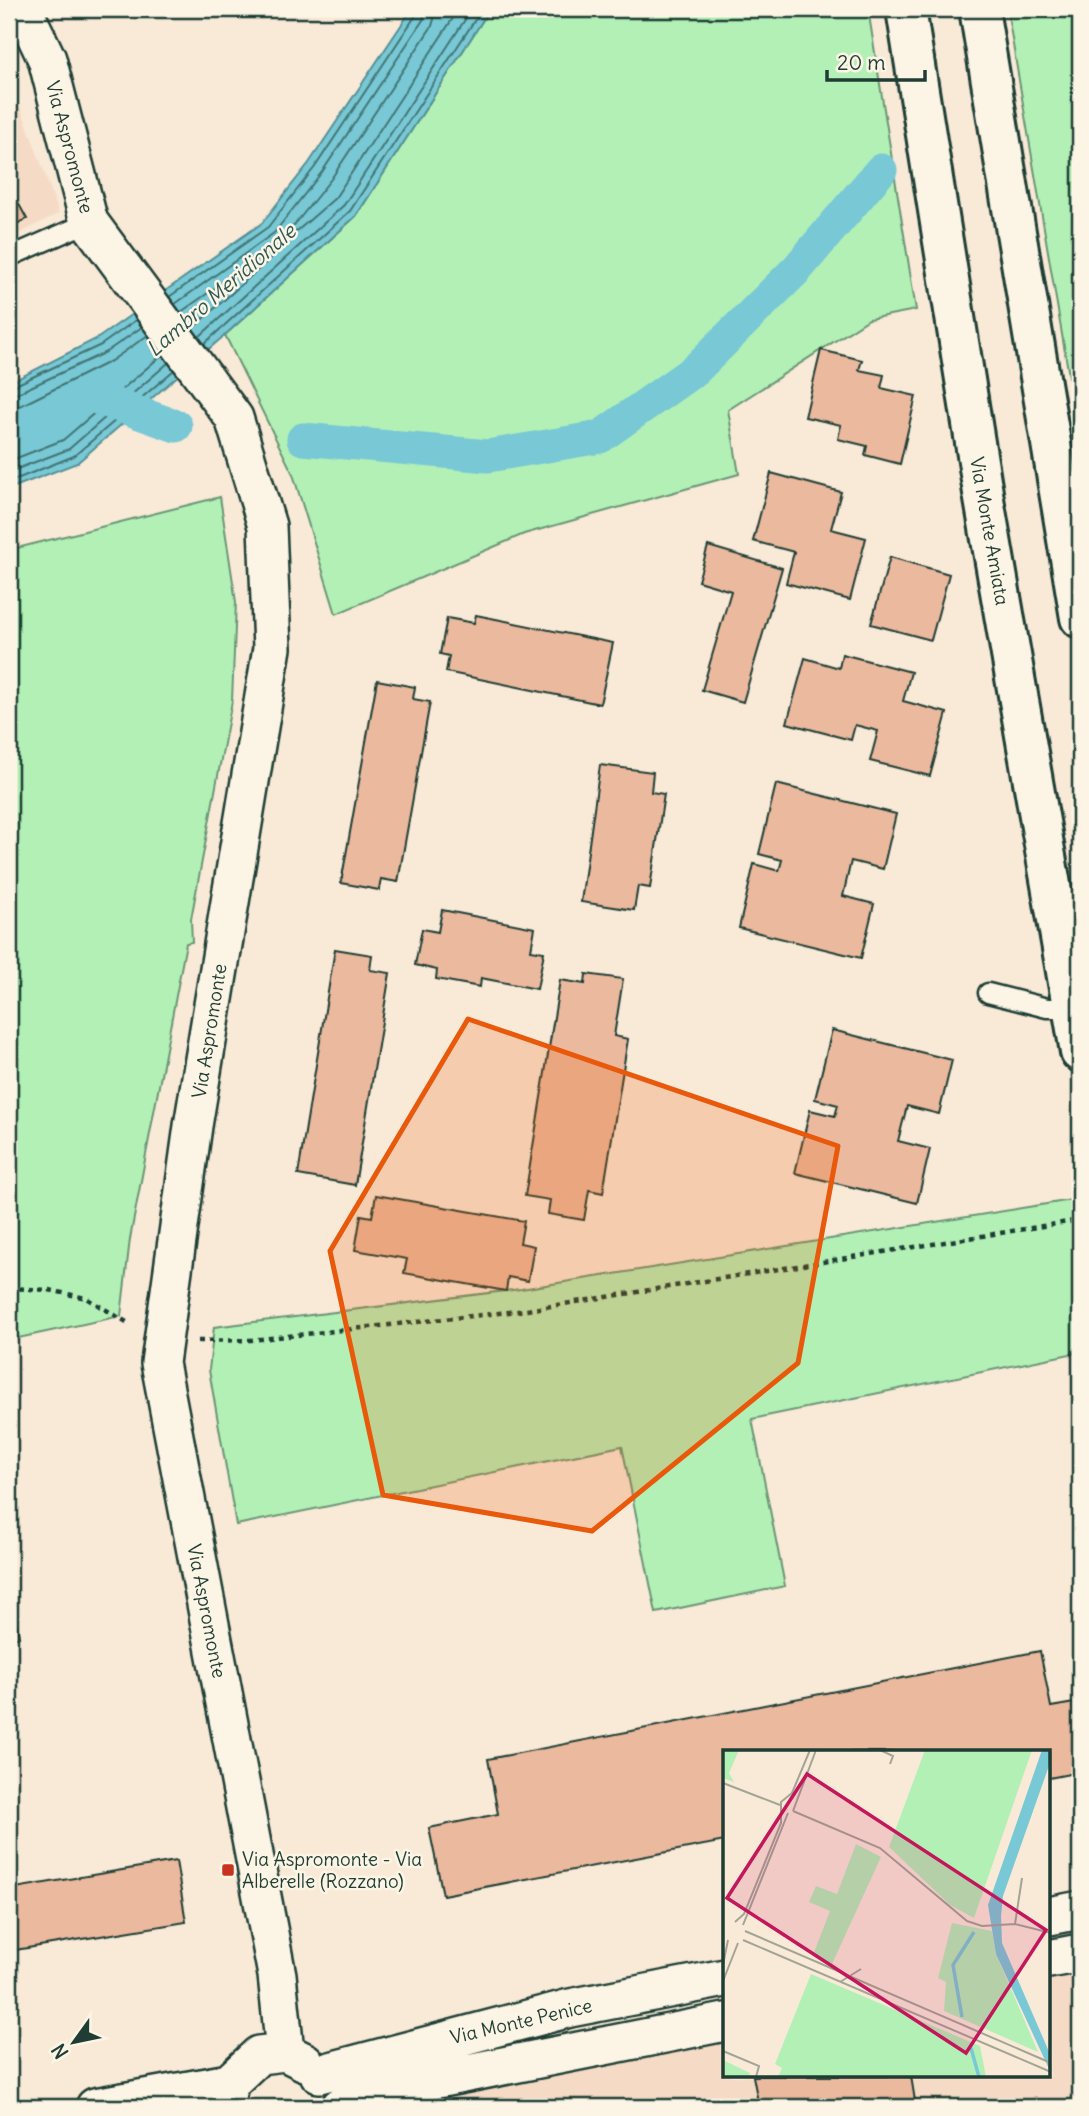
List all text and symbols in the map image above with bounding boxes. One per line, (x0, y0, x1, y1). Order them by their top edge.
scale bar (827, 38, 925, 82)
text: 20 m (837, 49, 886, 76)
street label: Via Aspromonte (41, 78, 99, 216)
water label: Lambro Meridionale (141, 217, 302, 362)
street label: Via Monte Amiata (965, 455, 1015, 607)
street label: Via Aspromonte (187, 962, 231, 1100)
street label: Via Aspromonte (182, 1542, 232, 1680)
inset map (723, 1750, 1050, 2078)
place label: Via Aspromonte - Via Alberelle (Rozzano) (242, 1847, 422, 1893)
marker: Via Aspromonte - Via Alberelle (Rozzano) (220, 1862, 236, 1878)
street label: Via Monte Penice (448, 1993, 594, 2049)
north arrow (38, 2008, 108, 2078)
text: N (46, 2039, 73, 2063)

